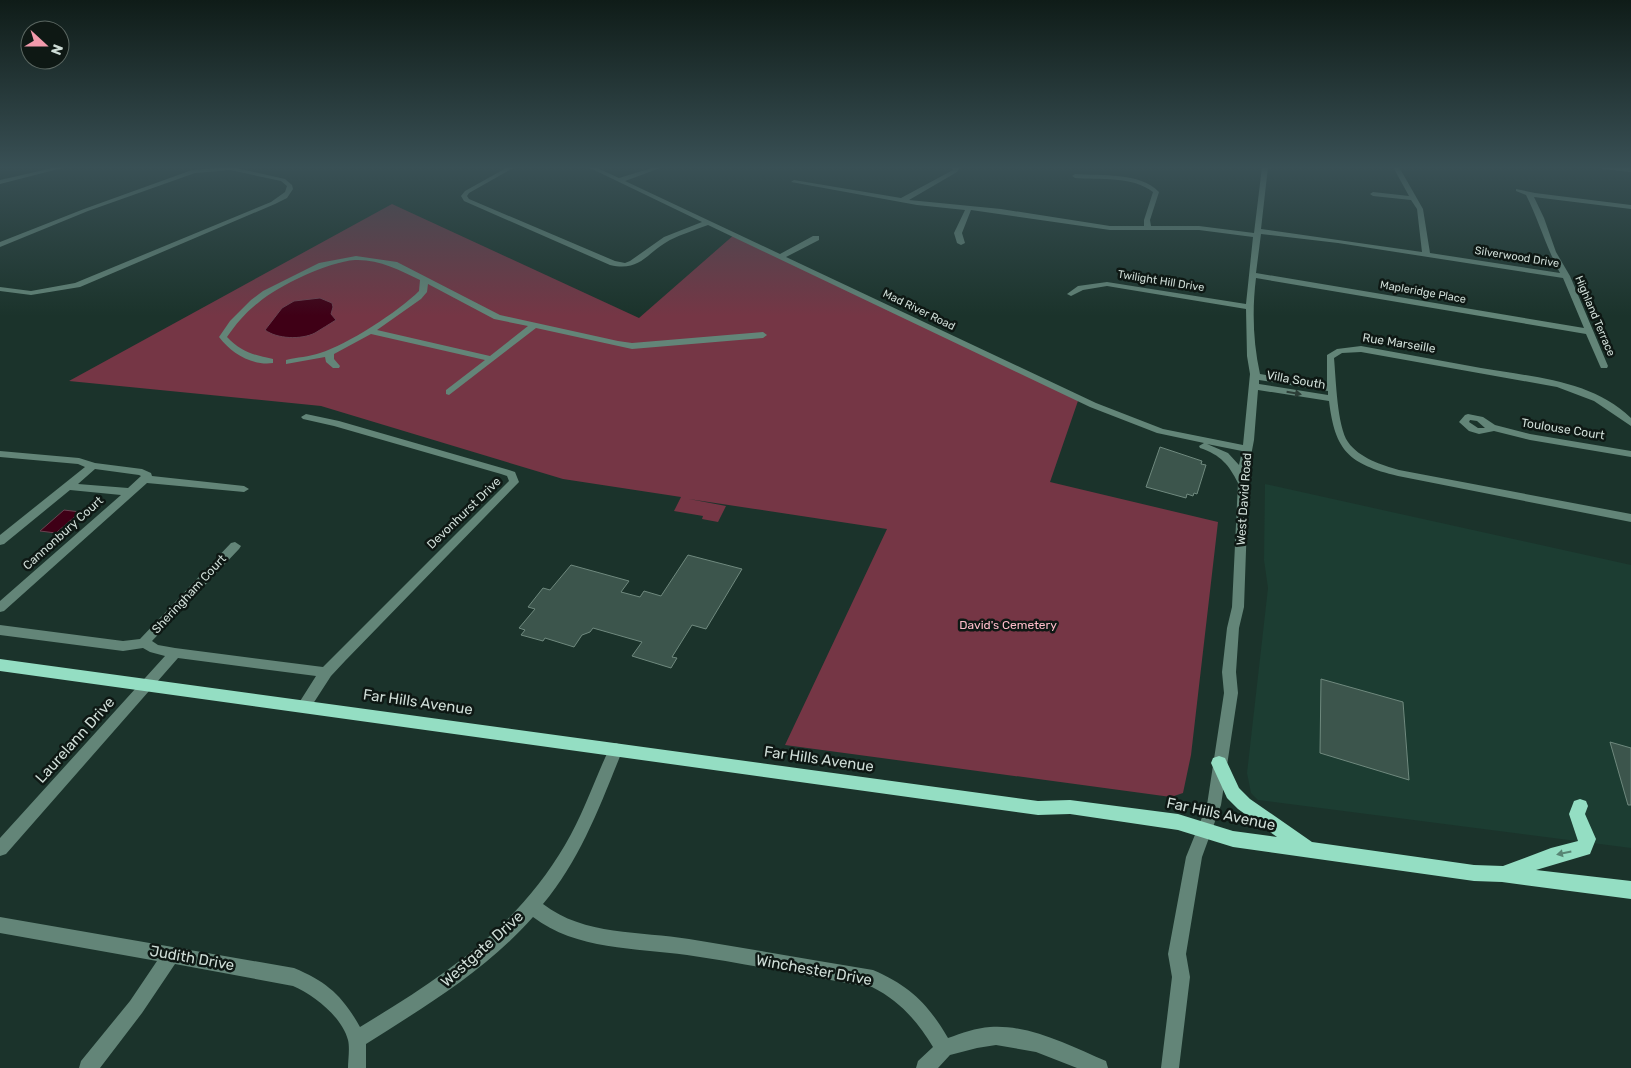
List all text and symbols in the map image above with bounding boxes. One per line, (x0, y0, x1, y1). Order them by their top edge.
north arrow (20, 20, 70, 70)
text: N (47, 42, 66, 57)
street label: Silverwood Drive (1474, 244, 1560, 270)
street label: Twilight Hill Drive (1117, 268, 1205, 294)
street label: Highland Terrace (1572, 274, 1618, 358)
street label: Mapleridge Place (1379, 278, 1467, 306)
street label: Mad River Road (881, 287, 957, 333)
street label: Rue Marseille (1361, 330, 1437, 356)
street label: Villa South (1265, 368, 1327, 392)
one-way arrow (1286, 389, 1302, 397)
street label: Toulouse Court (1520, 416, 1606, 443)
street label: West David Road (1234, 452, 1254, 546)
street label: Devonhurst Drive (424, 474, 504, 552)
street label: Cannonbury Court (20, 493, 106, 573)
street label: Sheringham Court (149, 552, 229, 636)
park label: David's Cemetery (959, 618, 1057, 632)
street label: Far Hills Avenue (362, 685, 474, 719)
street label: Laurelann Drive (32, 693, 118, 787)
street label: Far Hills Avenue (763, 742, 875, 776)
street label: Far Hills Avenue (1165, 794, 1277, 834)
one-way arrow (1555, 850, 1571, 858)
street label: Westgate Drive (437, 907, 527, 991)
street label: Judith Drive (148, 942, 236, 974)
street label: Winchester Drive (755, 951, 873, 989)

